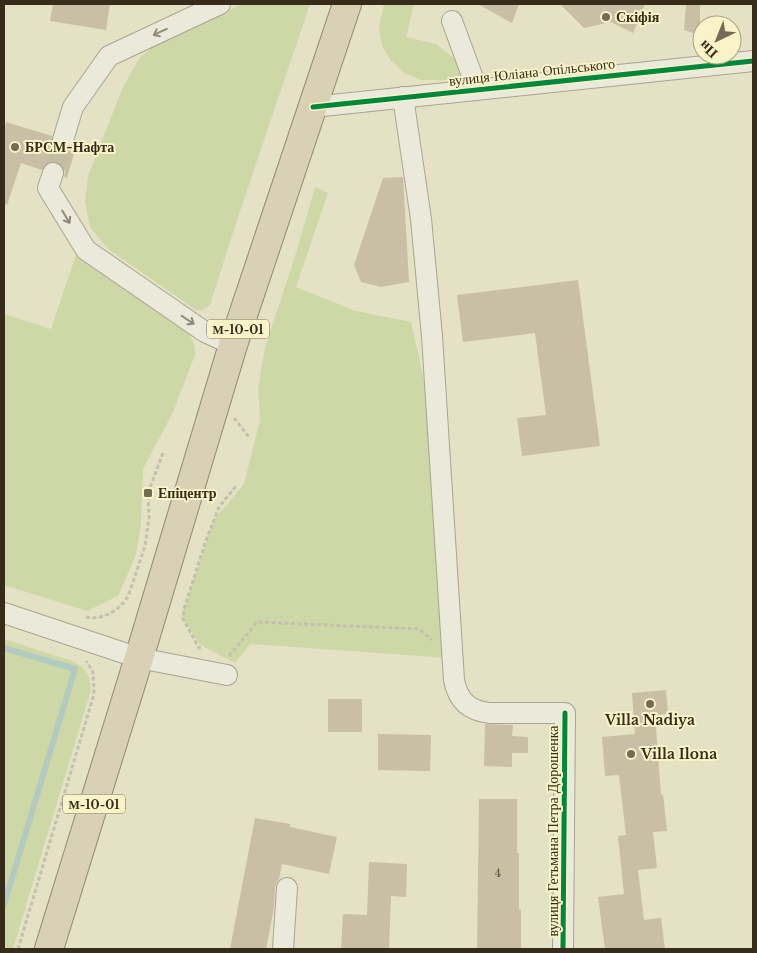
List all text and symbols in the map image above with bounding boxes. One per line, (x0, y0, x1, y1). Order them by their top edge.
place label: Скіфія (616, 8, 660, 26)
marker: Скіфія (600, 11, 612, 23)
north arrow (692, 15, 742, 65)
one-way arrow (153, 28, 168, 37)
text: Пн (695, 36, 721, 63)
street label: вулиця Юліана Опільського (448, 54, 616, 90)
place label: БРСМ-Нафта (25, 138, 114, 156)
marker: БРСМ-Нафта (9, 141, 21, 153)
one-way arrow (61, 209, 71, 223)
one-way arrow (180, 315, 194, 325)
road number: М-10-01 (207, 320, 269, 338)
place label: Епіцентр (158, 484, 217, 502)
marker: Епіцентр (142, 487, 154, 499)
marker: Villa Nadiya (644, 698, 656, 710)
place label: Villa Nadiya (604, 711, 695, 729)
street label: вулиця Гетьмана Петра Дорошенка (544, 725, 562, 937)
place label: Villa Ilona (640, 745, 717, 763)
marker: Villa Ilona (625, 748, 637, 760)
road number: М-10-01 (63, 794, 125, 814)
house number: 4 (495, 866, 501, 880)

